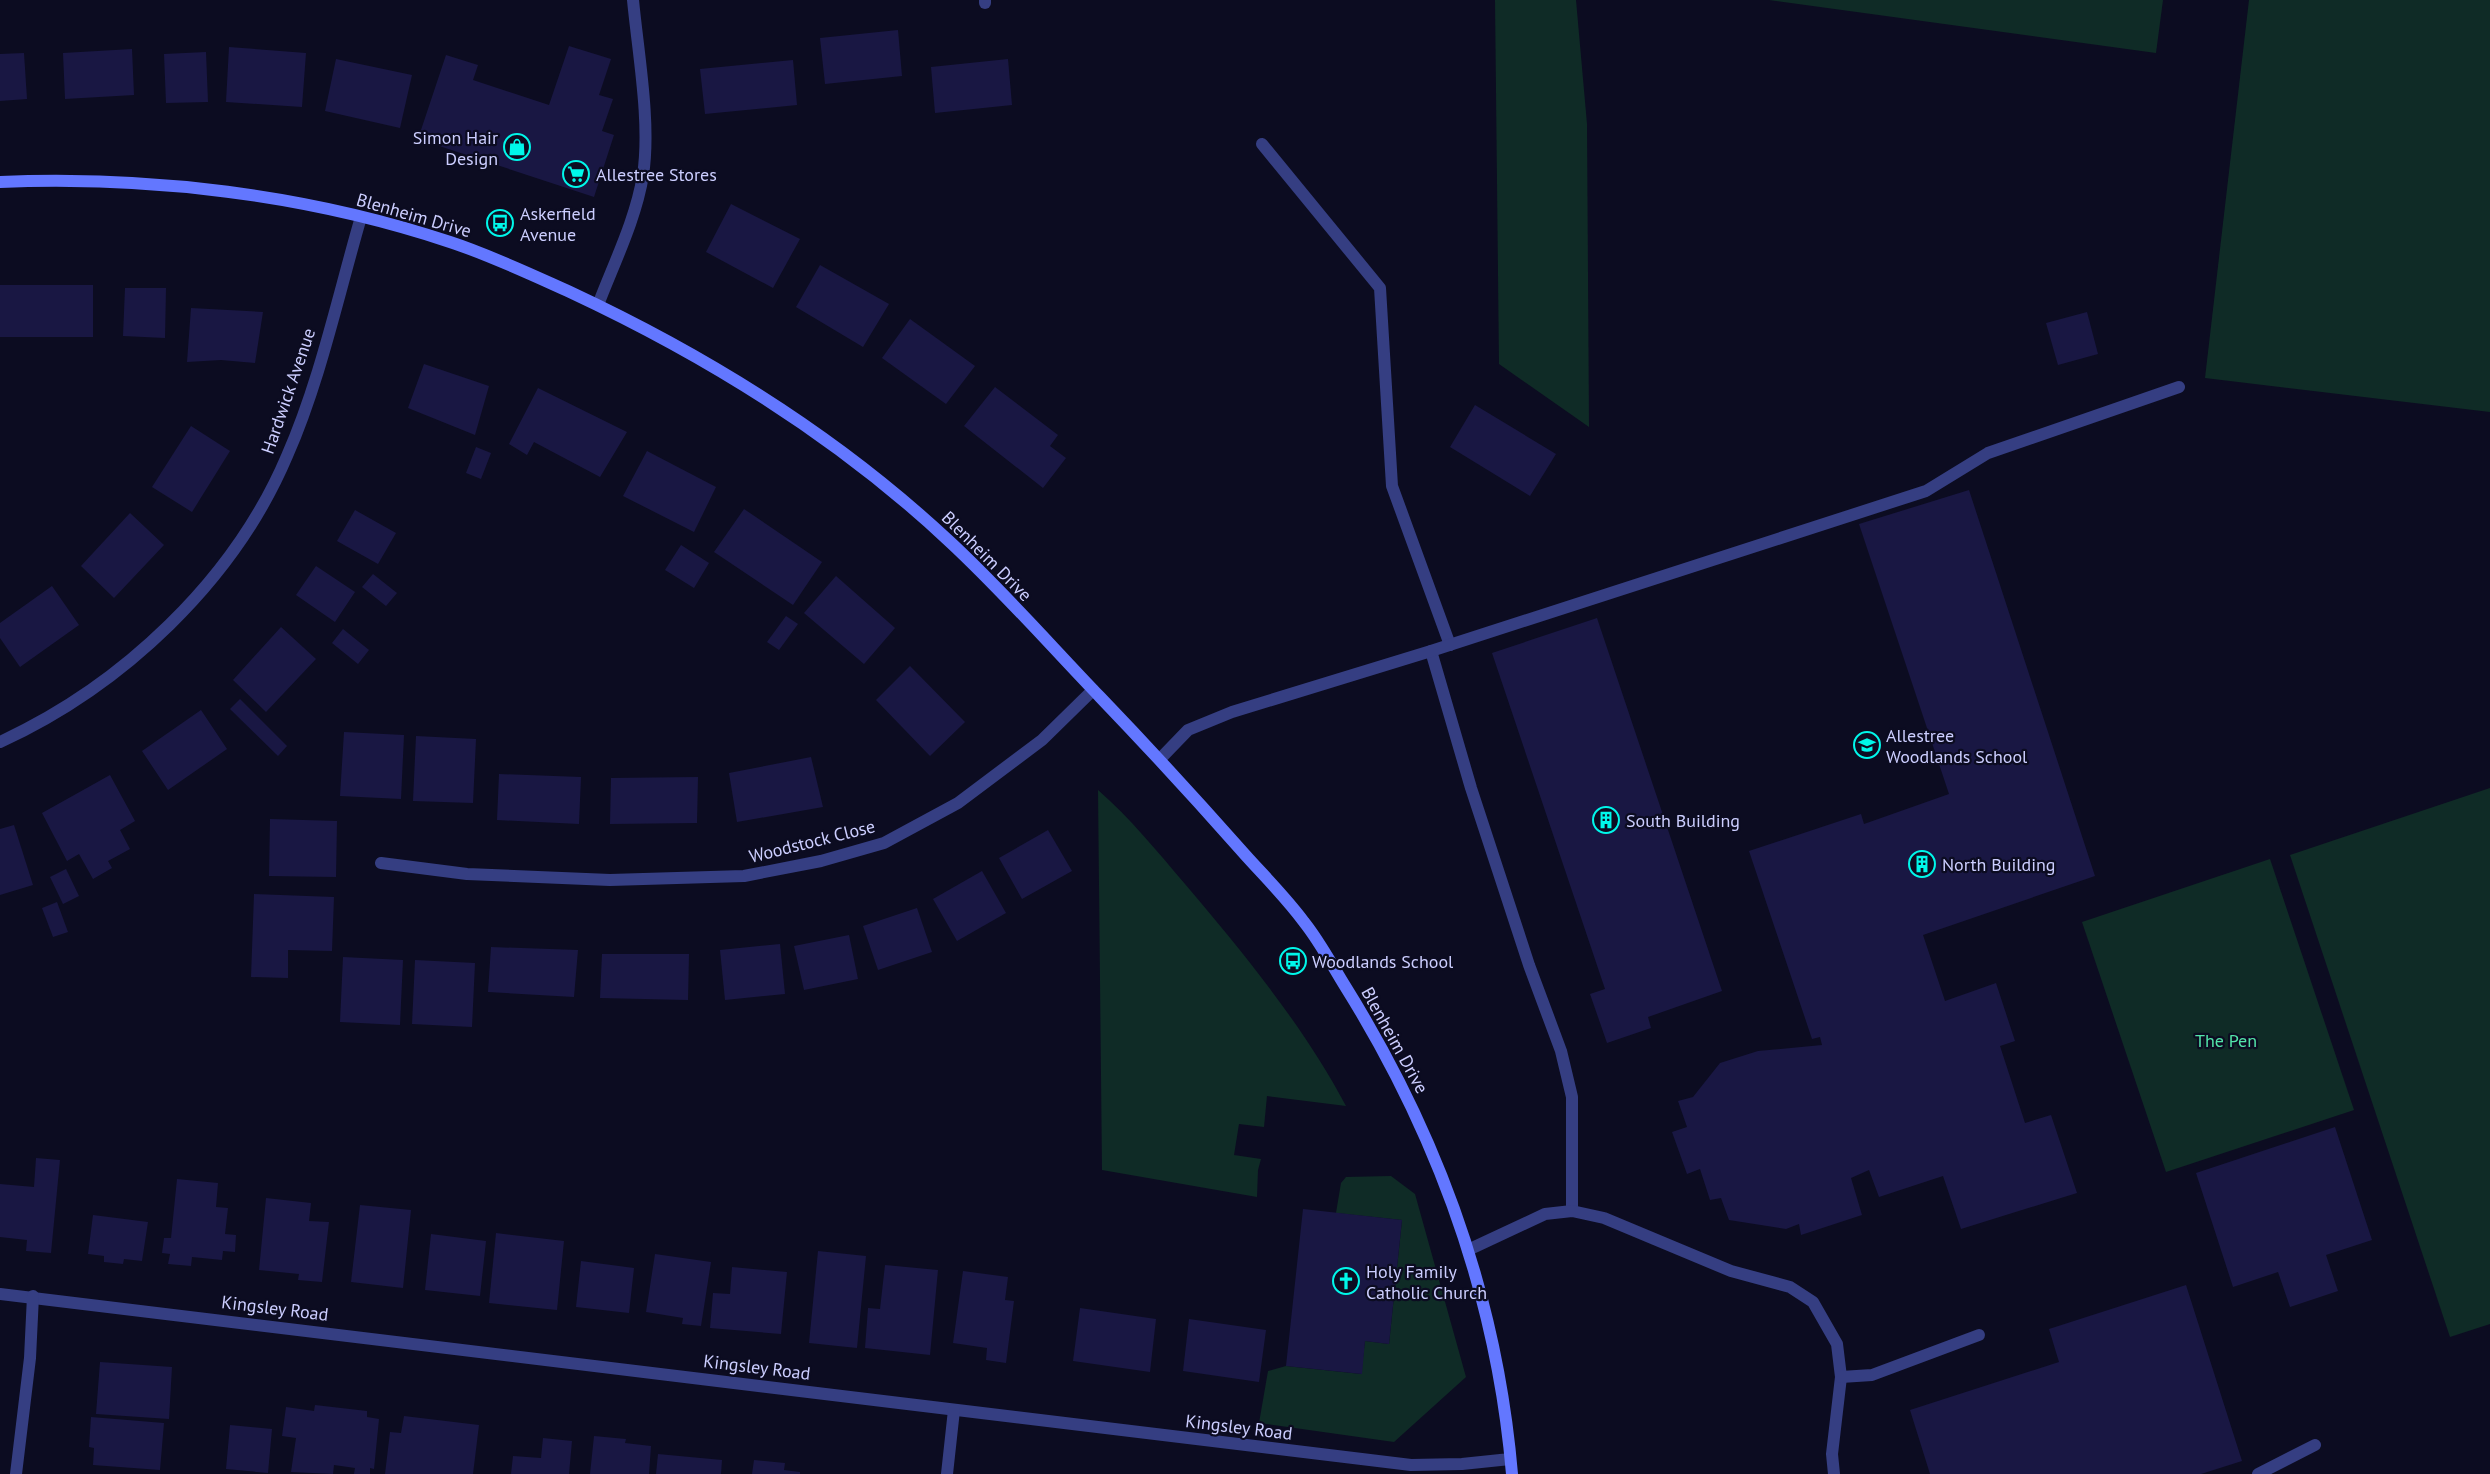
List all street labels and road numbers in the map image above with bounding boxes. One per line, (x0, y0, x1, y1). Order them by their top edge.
street label: Blenheim Drive (354, 188, 474, 242)
street label: Hardwick Avenue (256, 325, 320, 457)
street label: Blenheim Drive (937, 506, 1037, 606)
street label: Woodstock Close (747, 814, 877, 868)
street label: Blenheim Drive (1356, 983, 1434, 1097)
street label: Kingsley Road (220, 1290, 330, 1326)
street label: Kingsley Road (702, 1349, 812, 1385)
street label: Kingsley Road (1184, 1409, 1294, 1445)

